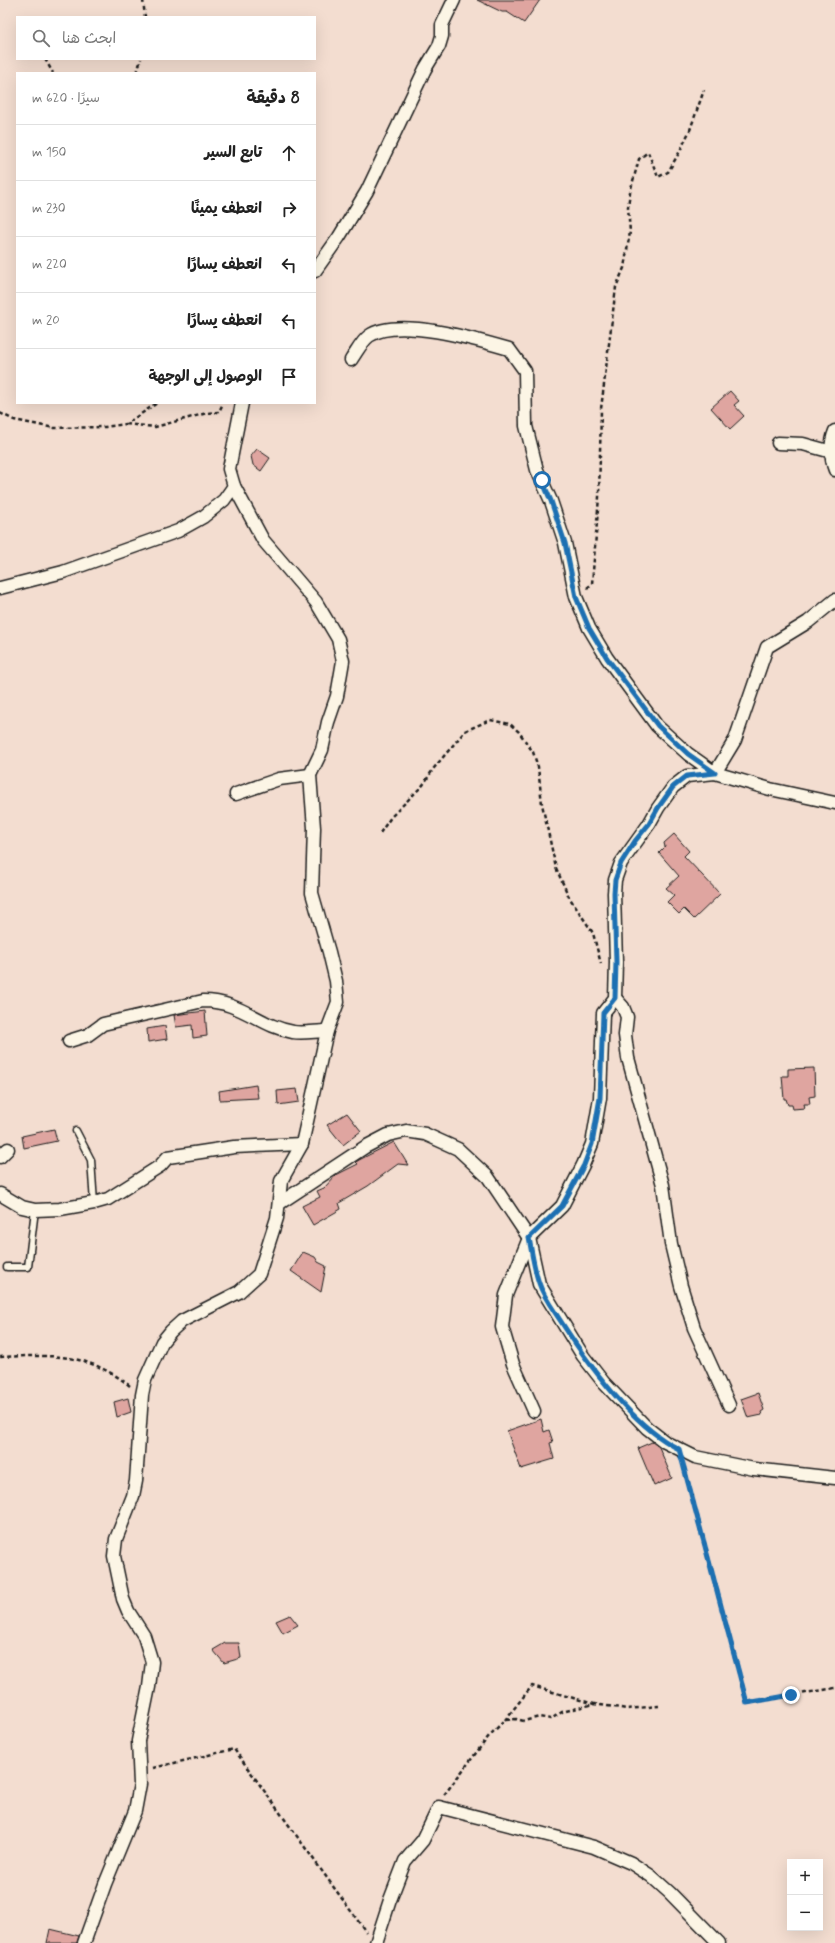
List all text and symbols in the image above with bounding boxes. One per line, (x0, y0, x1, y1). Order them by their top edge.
search box (16, 16, 316, 60)
icon: search (30, 27, 52, 49)
text: ابحث هنا (62, 29, 116, 49)
text: 8 دقيقة (247, 87, 300, 109)
text: سيرًا · 620 m (32, 90, 100, 107)
icon: ahead (278, 142, 300, 164)
text: تابع السير (204, 143, 262, 163)
text: 150 m (32, 144, 66, 161)
icon: right (278, 198, 300, 220)
text: انعطف يمينًا (191, 199, 262, 219)
text: 230 m (32, 200, 66, 217)
icon: left (278, 254, 300, 276)
text: انعطف يسارًا (187, 255, 262, 275)
text: 220 m (32, 256, 67, 273)
icon: left (278, 310, 300, 332)
text: انعطف يسارًا (187, 311, 262, 331)
text: 20 m (32, 312, 60, 329)
icon: arrive (278, 366, 300, 388)
text: الوصول إلى الوجهة (148, 367, 262, 387)
route start (533, 471, 551, 489)
route end (782, 1686, 800, 1704)
map controls (787, 1859, 823, 1931)
button: + (787, 1859, 823, 1895)
button: − (787, 1895, 823, 1931)

